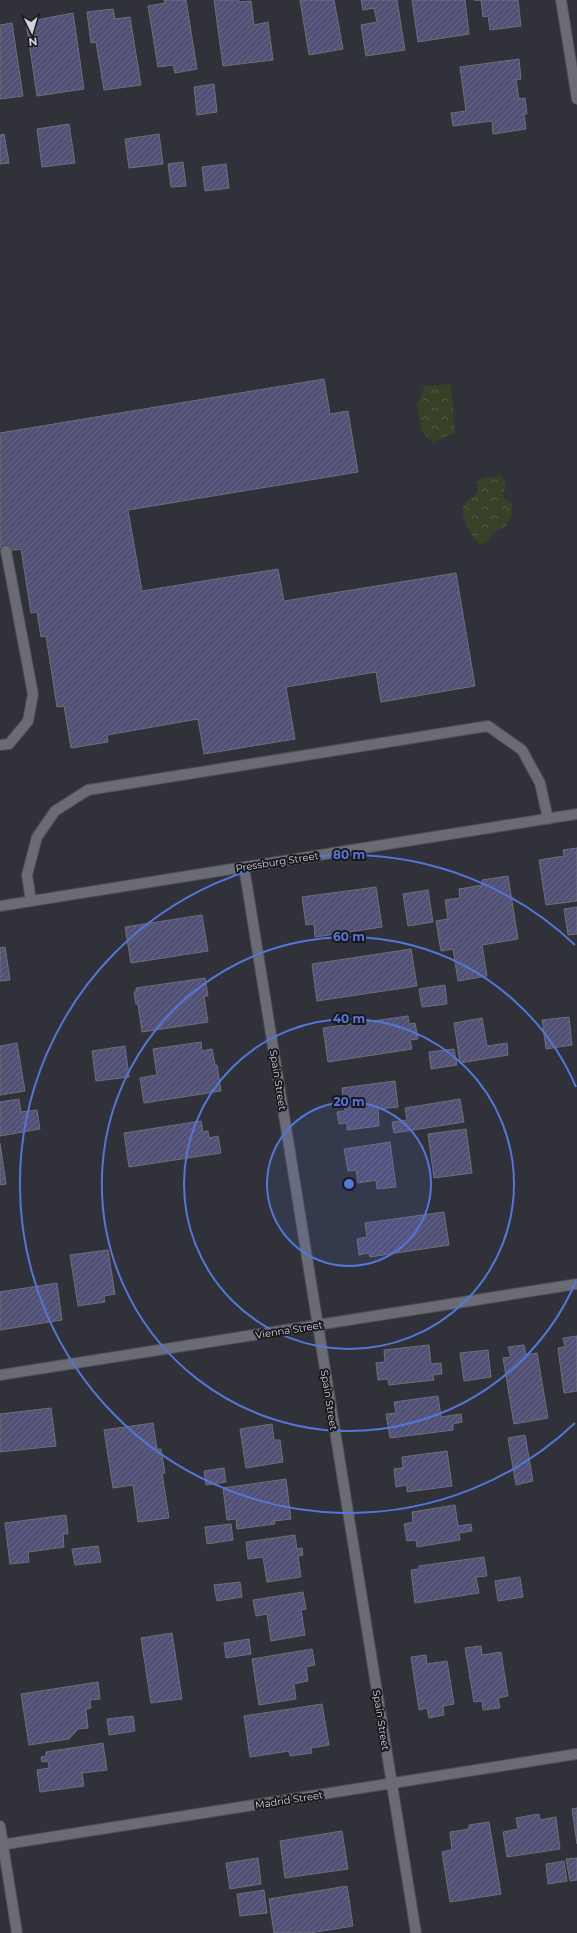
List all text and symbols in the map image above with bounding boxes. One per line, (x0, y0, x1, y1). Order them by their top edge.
north arrow (12, 12, 52, 52)
text: N (28, 35, 38, 49)
text: 80 m (333, 847, 365, 862)
street label: Pressburg Street (235, 849, 319, 875)
text: 60 m (333, 929, 365, 944)
text: 40 m (333, 1011, 365, 1026)
street label: Spain Street (267, 1049, 289, 1111)
text: 20 m (333, 1094, 365, 1109)
centre of rings (342, 1177, 356, 1191)
street label: Vienna Street (254, 1318, 324, 1342)
street label: Spain Street (318, 1369, 340, 1431)
street label: Spain Street (370, 1689, 392, 1751)
street label: Madrid Street (254, 1788, 324, 1812)

